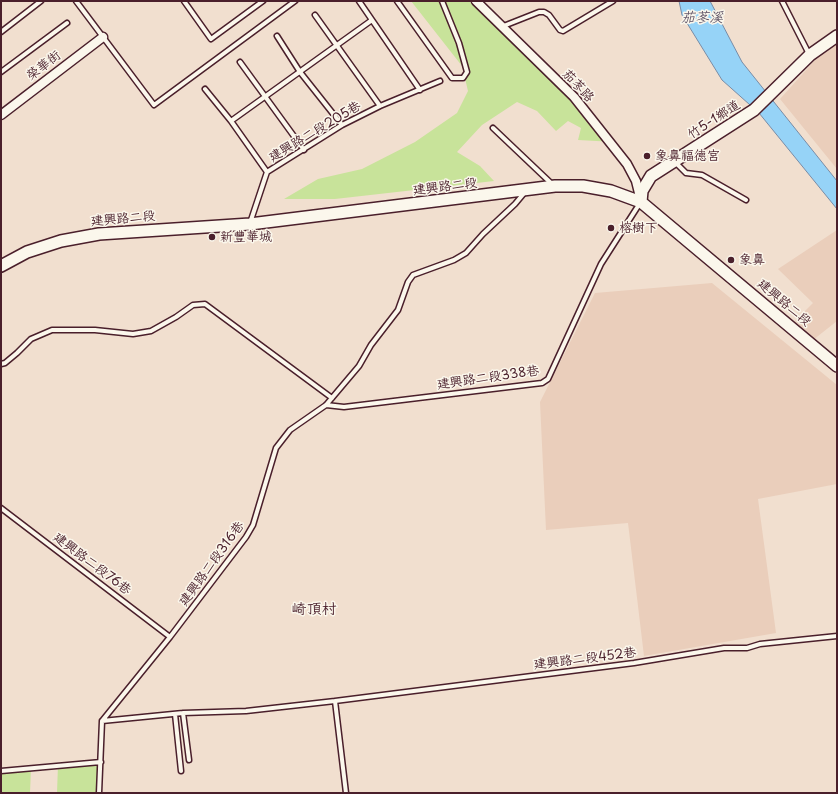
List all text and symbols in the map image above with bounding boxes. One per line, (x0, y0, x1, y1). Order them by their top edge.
water label: 茄苳溪 (681, 10, 723, 26)
street label: 榮華街 (24, 48, 64, 84)
street label: 茄苳路 (559, 66, 597, 106)
street label: 竹5-1鄉道 (685, 97, 743, 143)
street label: 建興路二段205巷 (266, 98, 364, 166)
place label: 象鼻福德宮 (655, 148, 720, 164)
marker: 象鼻福德宮 (642, 151, 652, 161)
street label: 建興路二段 (412, 175, 478, 199)
street label: 建興路二段 (90, 208, 156, 230)
place label: 榕樹下 (619, 220, 658, 236)
marker: 榕樹下 (606, 223, 616, 233)
place label: 新豐華城 (220, 229, 272, 245)
marker: 新豐華城 (207, 232, 217, 242)
place label: 象鼻 (739, 252, 765, 268)
marker: 象鼻 (726, 255, 736, 265)
street label: 建興路二段 (754, 276, 814, 330)
street label: 建興路二段338巷 (436, 363, 540, 393)
street label: 建興路二段316巷 (176, 519, 248, 609)
street label: 建興路二段76巷 (50, 530, 134, 598)
district label: 崎頂村 (292, 601, 336, 619)
street label: 建興路二段452巷 (533, 645, 637, 673)

